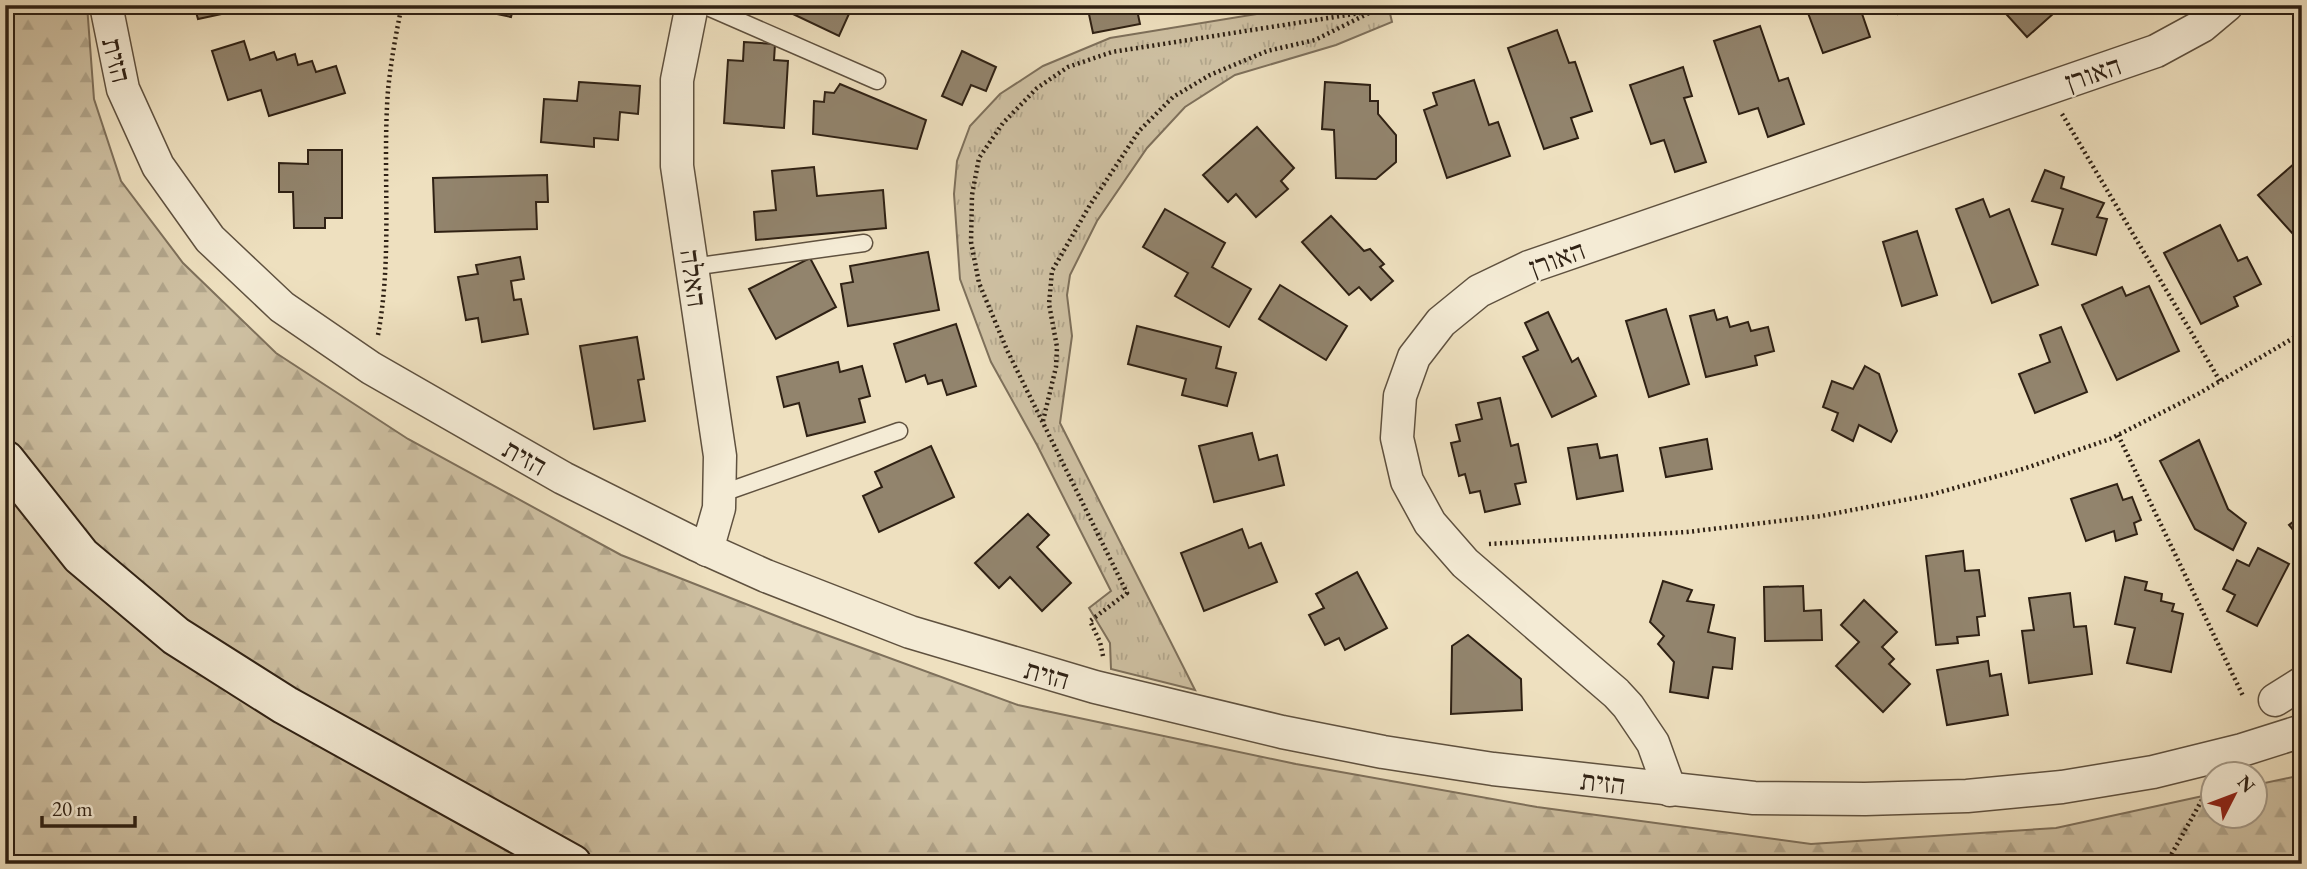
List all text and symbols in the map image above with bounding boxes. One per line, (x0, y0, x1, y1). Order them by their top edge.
street label: הזית (94, 34, 140, 86)
street label: האורן (2060, 47, 2126, 99)
street label: האורן (1524, 231, 1590, 285)
street label: האלה (672, 247, 716, 309)
street label: הזית (496, 430, 554, 484)
street label: הזית (1020, 650, 1074, 698)
north arrow (2198, 760, 2268, 830)
street label: הזית (1578, 761, 1628, 803)
text: N (2232, 770, 2261, 799)
scale bar (42, 785, 135, 829)
text: 20 m (52, 795, 93, 822)

